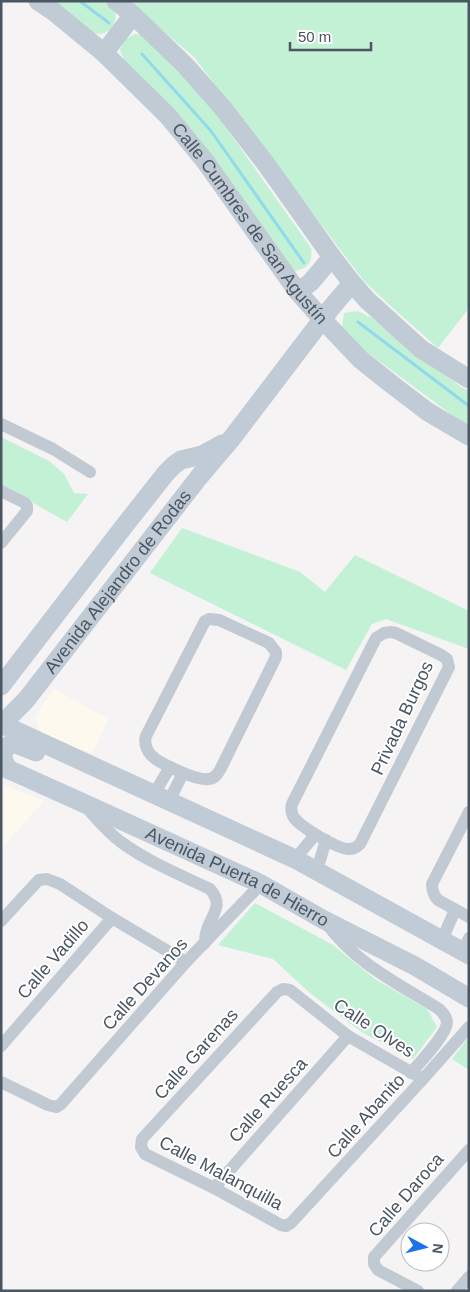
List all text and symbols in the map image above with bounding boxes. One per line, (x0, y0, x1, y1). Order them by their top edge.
scale bar (290, 20, 371, 52)
text: 50 m (298, 28, 331, 45)
street label: Calle Cumbres de San Agustín (168, 119, 332, 328)
street label: Avenida Alejandro de Rodas (40, 486, 195, 678)
street label: Privada Burgos (367, 658, 437, 778)
street label: Avenida Puerta de Hierro (143, 823, 332, 931)
street label: Calle Vadillo (13, 915, 93, 1003)
street label: Calle Devanos (98, 934, 192, 1034)
street label: Calle Olves (330, 995, 418, 1061)
street label: Calle Garenas (150, 1005, 242, 1103)
street label: Calle Ruesca (225, 1053, 312, 1146)
street label: Calle Abanito (323, 1070, 409, 1162)
street label: Calle Malanquilla (156, 1132, 287, 1214)
street label: Calle Daroca (364, 1148, 448, 1241)
north arrow (400, 1222, 450, 1272)
text: N (429, 1243, 446, 1255)

